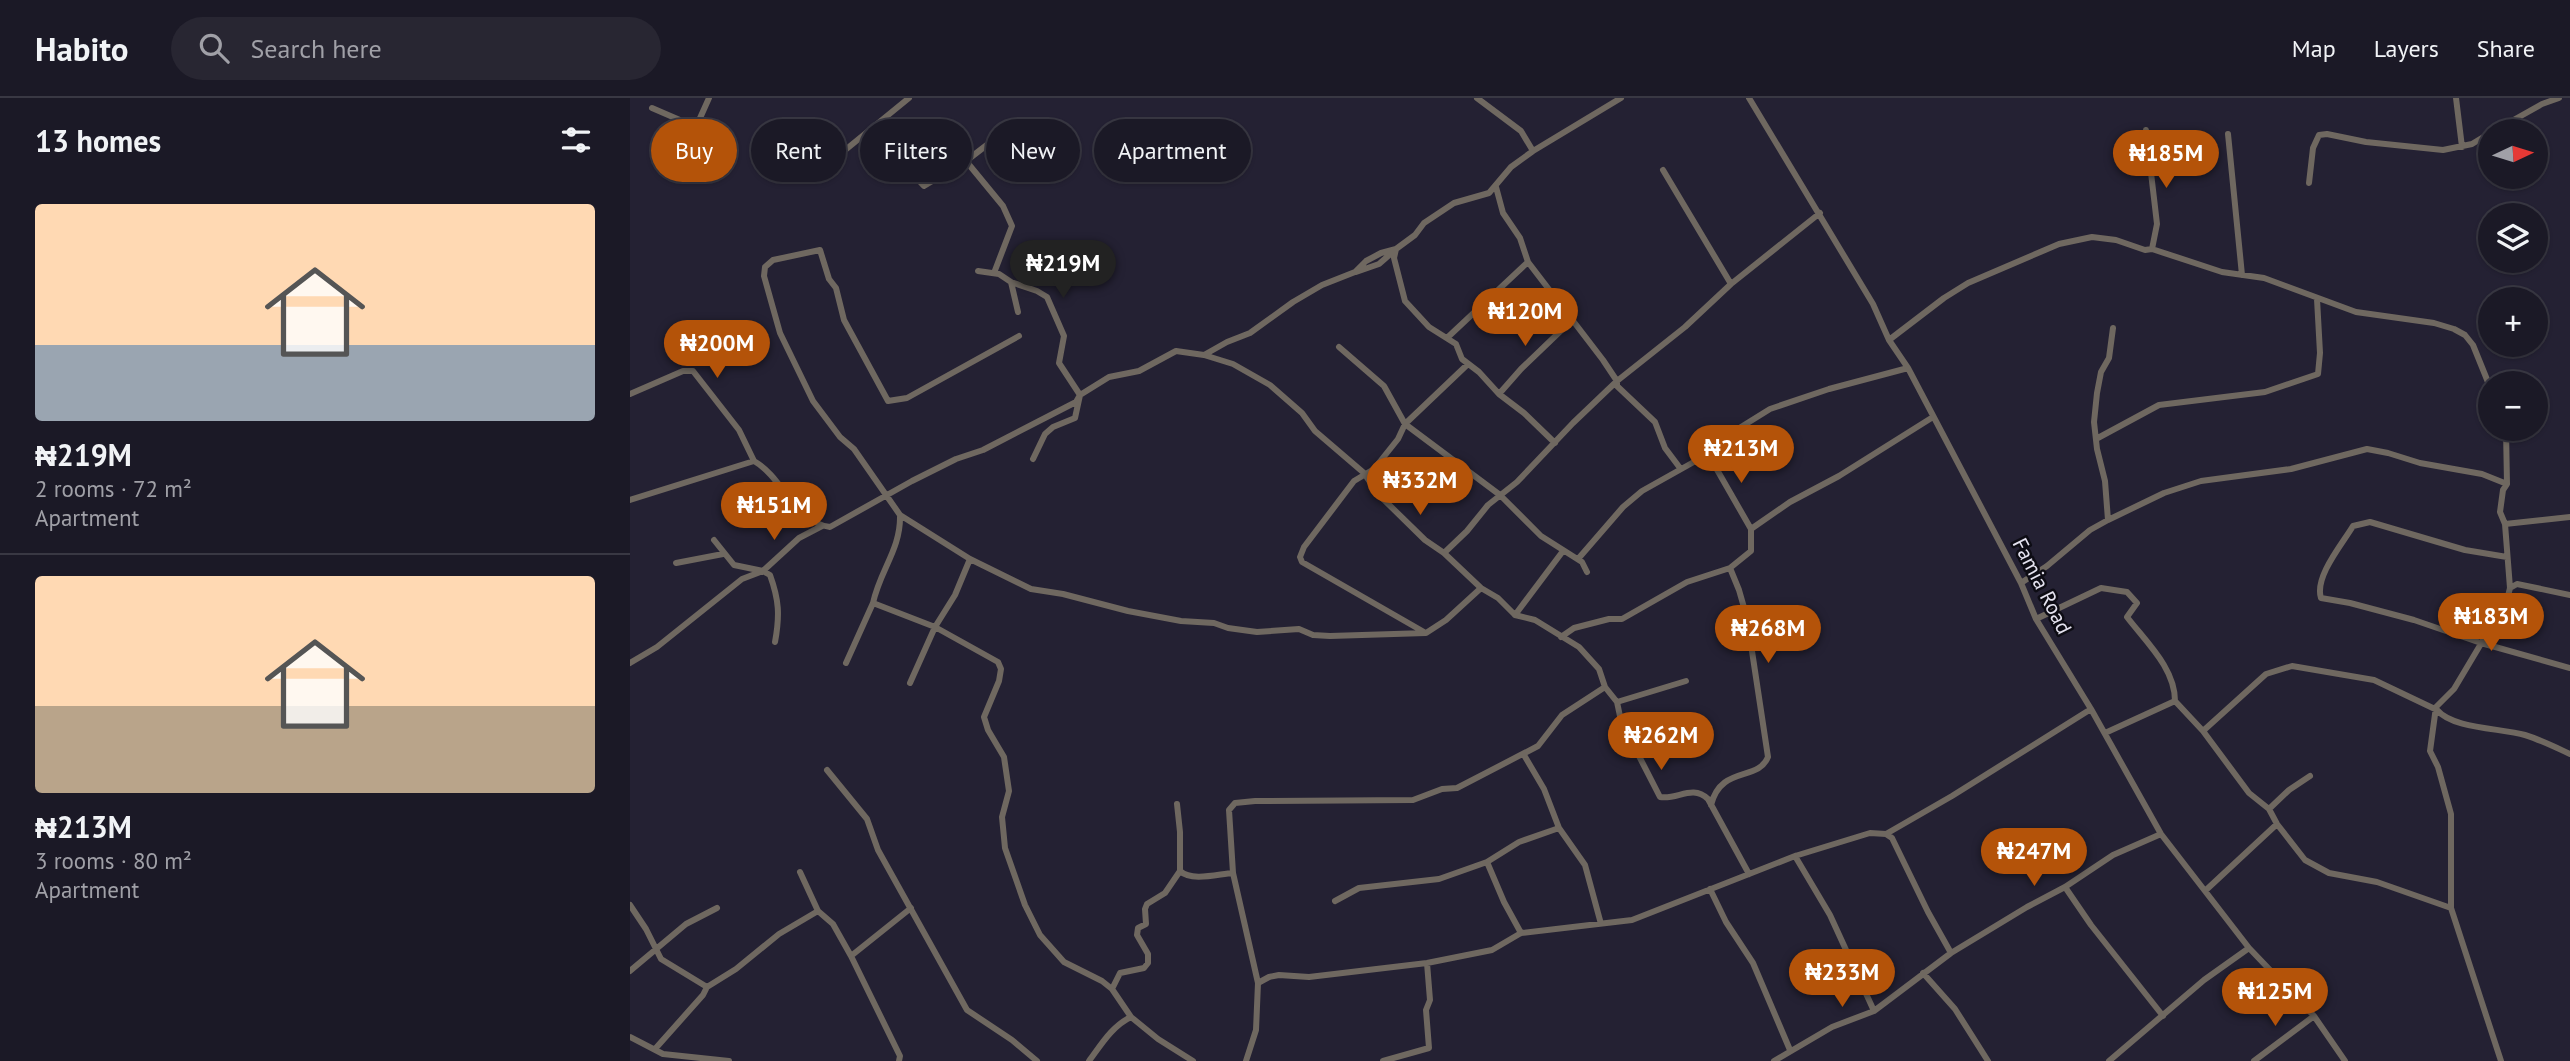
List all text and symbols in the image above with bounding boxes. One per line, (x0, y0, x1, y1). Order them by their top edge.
search box (171, 17, 661, 80)
text: Habito (35, 27, 129, 70)
icon: search (195, 29, 233, 67)
text: Search here (251, 32, 382, 65)
text: Map (2292, 33, 2336, 64)
text: Layers (2374, 33, 2439, 64)
text: Share (2477, 33, 2535, 64)
chip: Buy (651, 119, 737, 182)
chip: Rent (751, 119, 846, 182)
chip: Filters (860, 119, 972, 182)
chip: New (986, 119, 1080, 182)
chip: Apartment (1094, 119, 1251, 182)
north arrow (2478, 119, 2548, 189)
map controls (2478, 119, 2548, 441)
text: 13 homes (35, 121, 161, 160)
icon: filters (557, 121, 595, 159)
pin: ₦185M (2117, 130, 2215, 190)
text: ₦185M (2129, 138, 2203, 167)
button: layers (2478, 203, 2548, 273)
pin: ₦219M (1014, 240, 1112, 300)
text: ₦219M (1026, 248, 1100, 277)
icon: home (252, 249, 378, 375)
button: + (2478, 287, 2548, 357)
pin: ₦120M (1476, 288, 1574, 348)
text: ₦120M (1488, 296, 1562, 325)
pin: ₦200M (668, 320, 766, 380)
text: ₦200M (680, 328, 754, 357)
button: − (2478, 371, 2548, 441)
pin: ₦213M (1692, 426, 1790, 485)
text: ₦213M (1704, 433, 1778, 462)
text: ₦219M (35, 435, 132, 474)
pin: ₦332M (1371, 458, 1469, 517)
text: ₦332M (1383, 465, 1457, 494)
text: 2 rooms · 72 m² (35, 474, 192, 503)
pin: ₦151M (725, 482, 823, 542)
text: ₦151M (737, 490, 811, 519)
text: Apartment (35, 503, 139, 532)
street label: Famia Road (2007, 533, 2078, 638)
pin: ₦183M (2442, 594, 2540, 653)
text: ₦183M (2454, 601, 2528, 630)
pin: ₦268M (1719, 606, 1817, 665)
text: ₦268M (1731, 613, 1805, 642)
icon: home (252, 621, 378, 747)
pin: ₦262M (1612, 712, 1710, 772)
text: ₦262M (1624, 720, 1698, 749)
text: ₦213M (35, 807, 132, 846)
pin: ₦247M (1985, 828, 2083, 888)
text: ₦247M (1997, 836, 2071, 865)
text: 3 rooms · 80 m² (35, 846, 192, 875)
text: Apartment (35, 875, 139, 904)
pin: ₦233M (1793, 950, 1891, 1009)
text: ₦233M (1805, 957, 1879, 986)
pin: ₦125M (2226, 968, 2324, 1028)
text: ₦125M (2238, 976, 2312, 1005)

